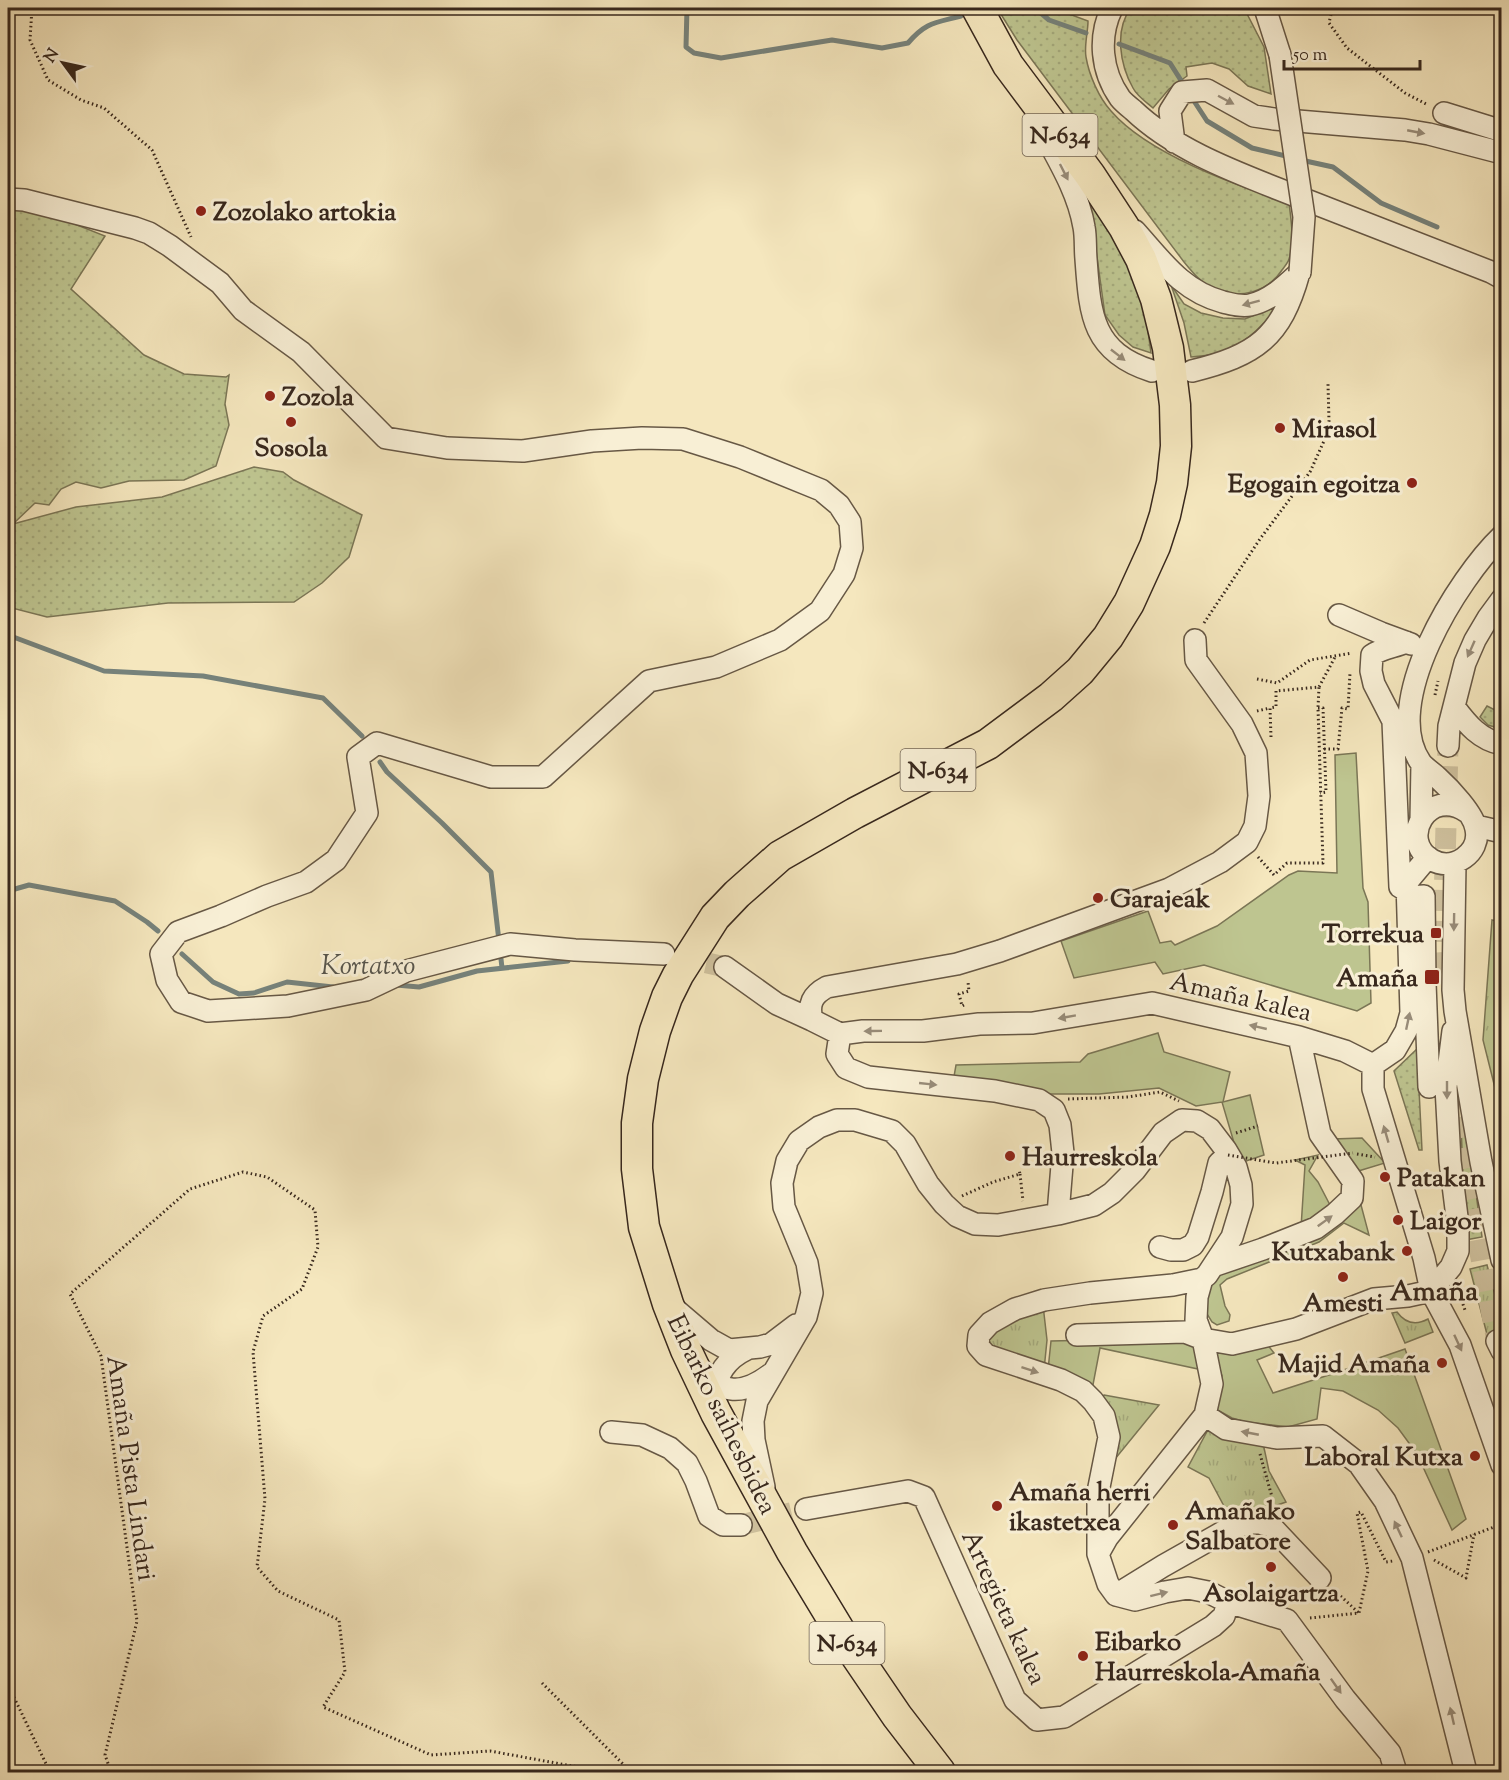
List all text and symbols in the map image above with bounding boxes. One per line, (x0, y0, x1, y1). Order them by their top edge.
north arrow (33, 33, 93, 93)
scale bar (1284, 33, 1420, 71)
text: 50 m (1292, 43, 1328, 69)
text: N (39, 44, 66, 68)
one-way arrow (1217, 95, 1234, 105)
road number: N-634 (1022, 114, 1098, 156)
one-way arrow (1407, 128, 1426, 137)
one-way arrow (1060, 164, 1069, 181)
place label: Zozolako artokia (213, 195, 396, 232)
marker: Zozolako artokia (194, 204, 208, 218)
one-way arrow (1242, 299, 1260, 308)
one-way arrow (1110, 348, 1126, 361)
place label: Zozola (282, 380, 354, 417)
marker: Zozola (263, 389, 277, 403)
place label: Mirasol (1292, 412, 1377, 449)
marker: Sosola (284, 415, 298, 429)
marker: Mirasol (1273, 421, 1287, 435)
place label: Sosola (254, 431, 328, 468)
place label: Egogain egoitza (1228, 467, 1400, 504)
marker: Egogain egoitza (1405, 476, 1419, 490)
one-way arrow (1466, 640, 1475, 658)
road number: N-634 (900, 749, 976, 791)
place label: Garajeak (1110, 882, 1211, 919)
marker: Garajeak (1091, 891, 1105, 905)
one-way arrow (1449, 912, 1459, 931)
place label: Torrekua (1322, 917, 1424, 954)
marker: Torrekua (1429, 926, 1443, 940)
water label: Kortatxo (321, 948, 415, 987)
place label: Amaña (1336, 961, 1418, 998)
street label: Amaña kalea (1166, 964, 1315, 1033)
marker: Amaña (1423, 968, 1441, 986)
one-way arrow (1404, 1012, 1414, 1030)
one-way arrow (1057, 1013, 1076, 1022)
one-way arrow (1249, 1021, 1267, 1031)
one-way arrow (863, 1026, 882, 1036)
one-way arrow (919, 1079, 938, 1088)
one-way arrow (1442, 1080, 1452, 1099)
one-way arrow (1381, 1125, 1390, 1143)
place label: Haurreskola (1022, 1140, 1158, 1177)
marker: Haurreskola (1003, 1149, 1017, 1163)
place label: Patakan (1397, 1161, 1486, 1198)
marker: Patakan (1378, 1170, 1392, 1184)
place label: Laigor (1410, 1204, 1482, 1241)
marker: Laigor (1391, 1213, 1405, 1227)
one-way arrow (1317, 1215, 1333, 1227)
place label: Kutxabank (1271, 1235, 1396, 1272)
marker: Kutxabank (1400, 1244, 1414, 1258)
marker: Amesti (1336, 1270, 1350, 1284)
district label: Amaña (1390, 1273, 1478, 1313)
place label: Amesti (1303, 1286, 1384, 1323)
street label: Eibarko saihesbidea (656, 1309, 785, 1521)
one-way arrow (1454, 1334, 1463, 1351)
place label: Majid Amaña (1278, 1347, 1430, 1384)
street label: Amaña Pista Lindari (95, 1353, 164, 1584)
marker: Majid Amaña (1435, 1356, 1449, 1370)
one-way arrow (1021, 1366, 1039, 1375)
one-way arrow (1241, 1428, 1260, 1437)
place label: Laboral Kutxa (1305, 1440, 1463, 1477)
marker: Laboral Kutxa (1468, 1449, 1482, 1463)
place label: Amaña herri ikastetxea (1009, 1475, 1151, 1542)
place label: Amañako Salbatore (1185, 1494, 1295, 1561)
marker: Amaña herri ikastetxea (990, 1499, 1004, 1513)
marker: Amañako Salbatore (1166, 1518, 1180, 1532)
one-way arrow (1393, 1520, 1402, 1537)
street label: Artegieta kalea (951, 1525, 1055, 1692)
marker: Asolaigartza (1264, 1560, 1278, 1574)
place label: Asolaigartza (1203, 1576, 1339, 1613)
one-way arrow (1150, 1588, 1168, 1598)
road number: N-634 (810, 1622, 884, 1664)
place label: Eibarko Haurreskola-Amaña (1095, 1625, 1320, 1692)
marker: Eibarko Haurreskola-Amaña (1076, 1649, 1090, 1663)
one-way arrow (1330, 1678, 1342, 1694)
one-way arrow (1446, 1707, 1456, 1725)

